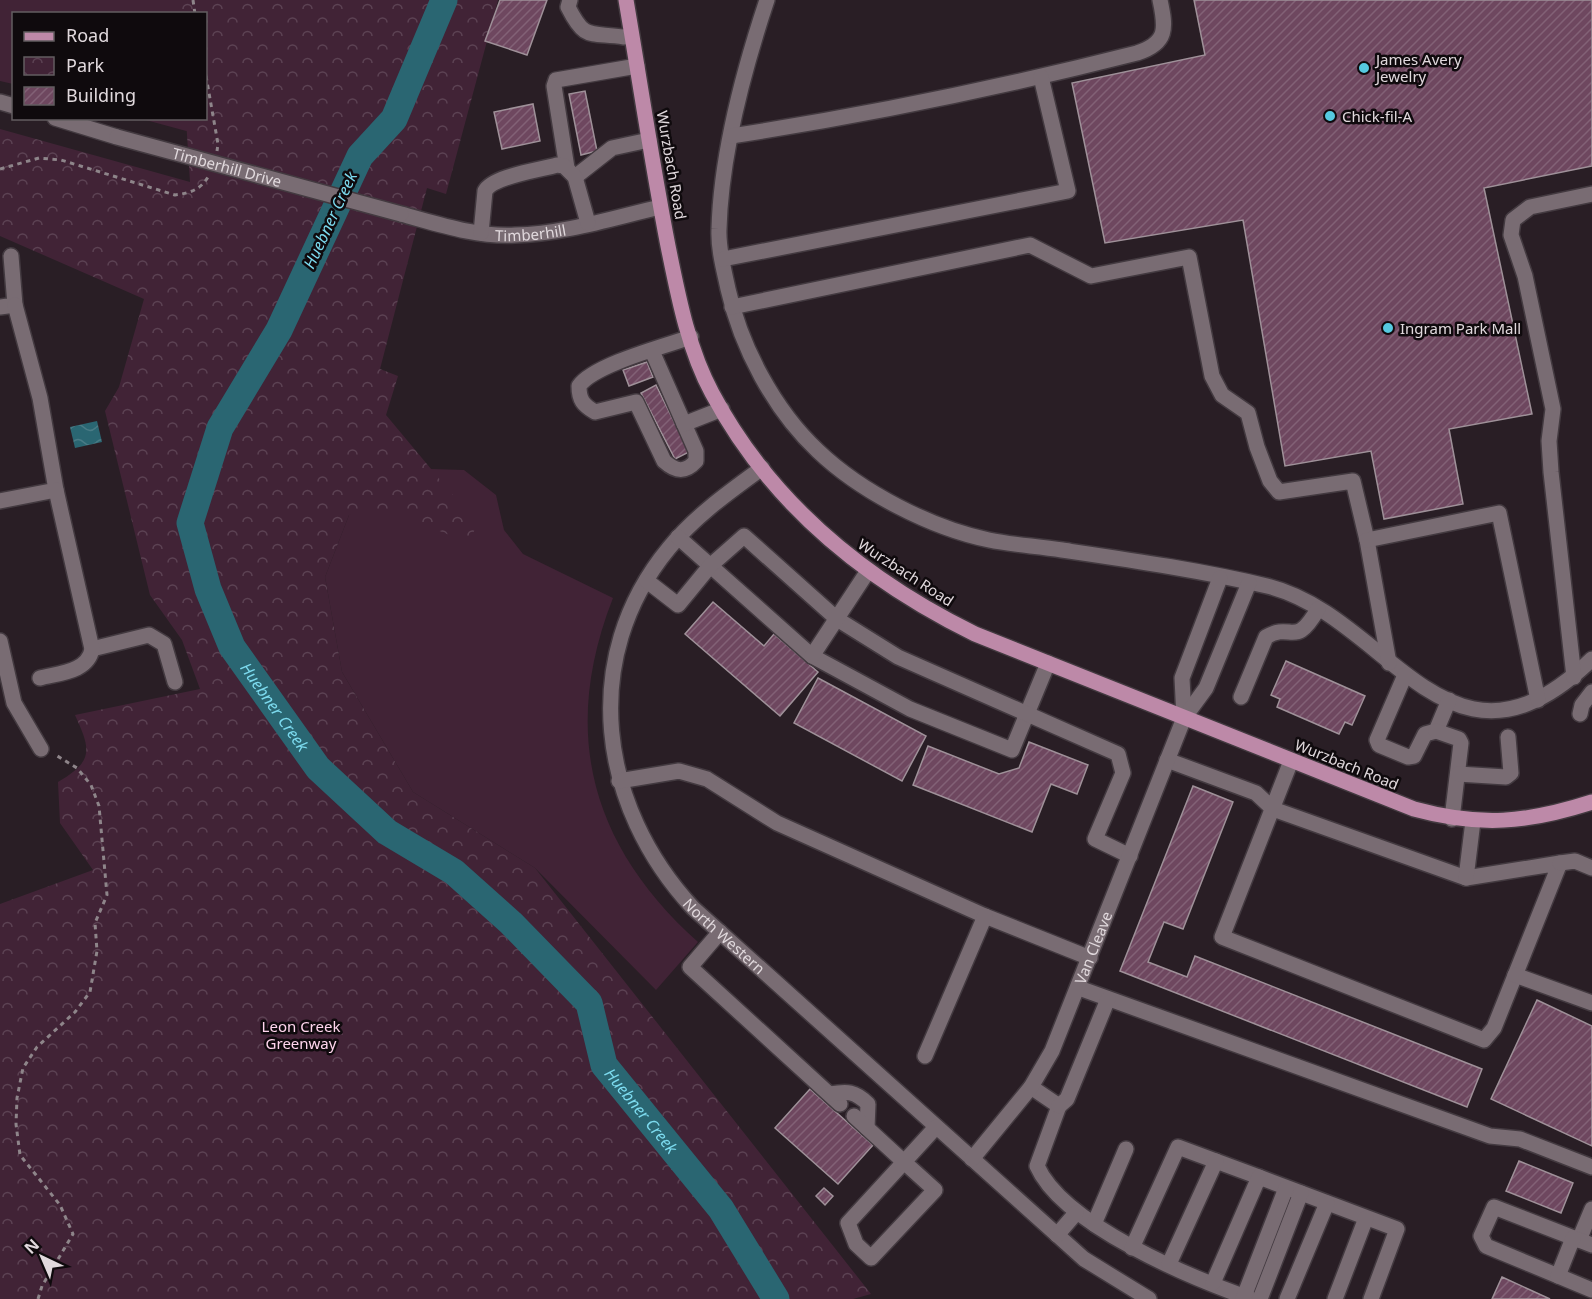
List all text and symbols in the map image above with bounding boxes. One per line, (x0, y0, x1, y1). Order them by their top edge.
legend (12, 12, 207, 120)
text: Road (66, 23, 109, 47)
place label: James Avery Jewelry (1374, 49, 1462, 86)
text: Park (66, 53, 104, 77)
marker: James Avery Jewelry (1357, 61, 1371, 75)
text: Building (66, 83, 136, 107)
place label: Chick-fil-A (1342, 106, 1412, 126)
street label: Wurzbach Road (653, 109, 691, 221)
marker: Chick-fil-A (1323, 109, 1337, 123)
street label: Timberhill Drive (170, 143, 284, 191)
water label: Huebner Creek (298, 167, 363, 272)
street label: Timberhill (495, 219, 567, 245)
place label: Ingram Park Mall (1400, 318, 1521, 338)
marker: Ingram Park Mall (1381, 321, 1395, 335)
street label: Wurzbach Road (854, 534, 958, 610)
water label: Huebner Creek (235, 658, 314, 757)
street label: Wurzbach Road (1292, 734, 1402, 794)
street label: North Western (679, 894, 770, 978)
street label: Van Cleave (1070, 908, 1116, 987)
park label: Leon Creek Greenway (262, 1016, 340, 1053)
water label: Huebner Creek (600, 1063, 683, 1159)
north arrow (12, 1227, 72, 1287)
text: N (19, 1234, 44, 1259)

